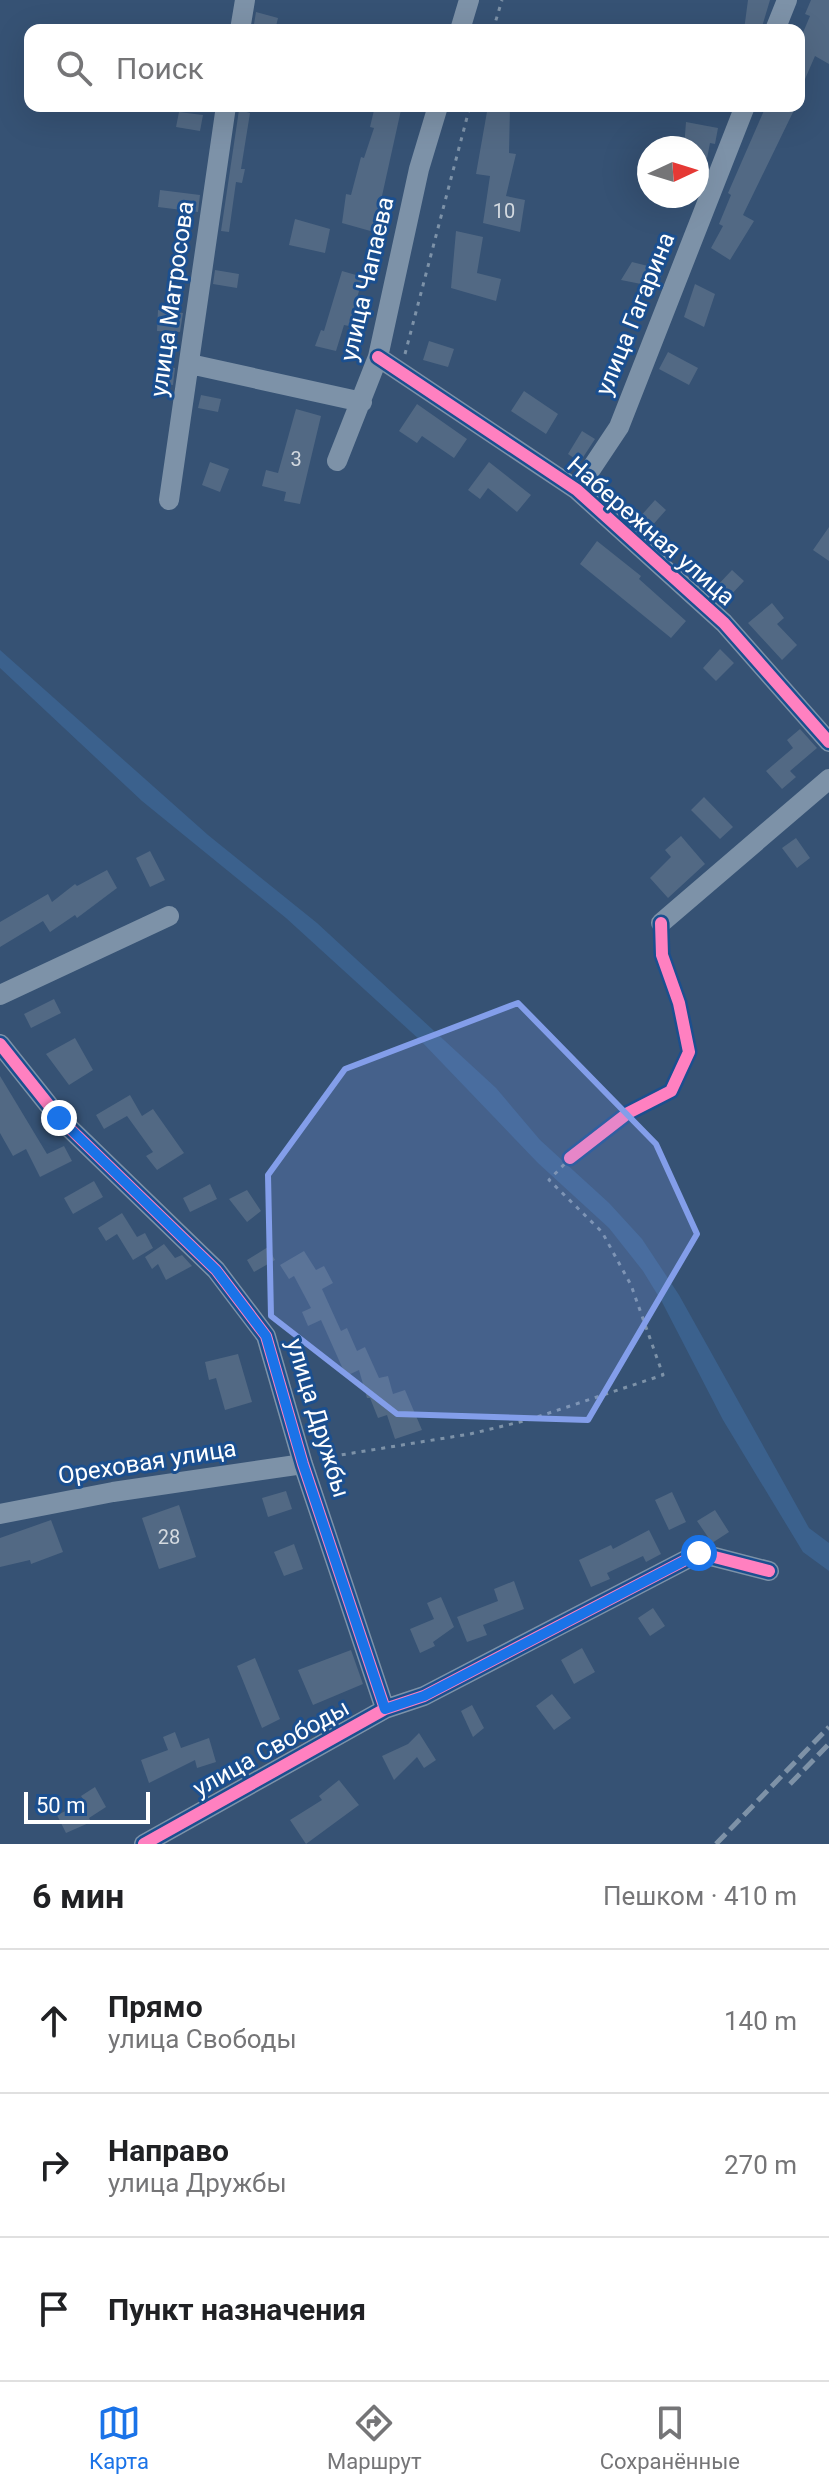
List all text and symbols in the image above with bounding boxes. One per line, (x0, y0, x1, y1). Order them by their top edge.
search box (24, 24, 805, 112)
icon: search (52, 46, 96, 90)
text: Поиск (116, 51, 204, 86)
north arrow (637, 136, 709, 208)
street label: улица Чапаева (334, 194, 400, 364)
street label: улица Матросова (144, 199, 200, 399)
house number: 10 (493, 199, 515, 223)
street label: улица Гагарина (590, 229, 680, 399)
house number: 3 (290, 447, 302, 471)
street label: Набережная улица (562, 451, 740, 611)
route end (41, 1100, 77, 1136)
street label: улица Дружбы (281, 1335, 355, 1501)
street label: Ореховая улица (56, 1434, 238, 1490)
house number: 28 (158, 1525, 180, 1549)
route start (681, 1535, 717, 1571)
street label: улица Свободы (188, 1694, 354, 1802)
scale bar (24, 1788, 150, 1824)
text: 50 m (36, 1793, 85, 1818)
text: 6 мин (32, 1876, 124, 1916)
text: Пешком · 410 m (603, 1881, 797, 1911)
text: Прямо (108, 1989, 203, 2024)
icon: ahead (32, 1999, 76, 2043)
text: 140 m (724, 2006, 797, 2036)
text: улица Свободы (108, 2024, 297, 2054)
text: Направо (108, 2133, 229, 2168)
icon: right (32, 2143, 76, 2187)
text: 270 m (724, 2150, 797, 2180)
text: улица Дружбы (108, 2168, 287, 2198)
icon: arrive (32, 2287, 76, 2331)
text: Пункт назначения (108, 2292, 366, 2327)
tab: Карта (89, 2401, 149, 2474)
tab: Маршрут (327, 2401, 422, 2474)
tab: Сохранённые (600, 2401, 740, 2474)

